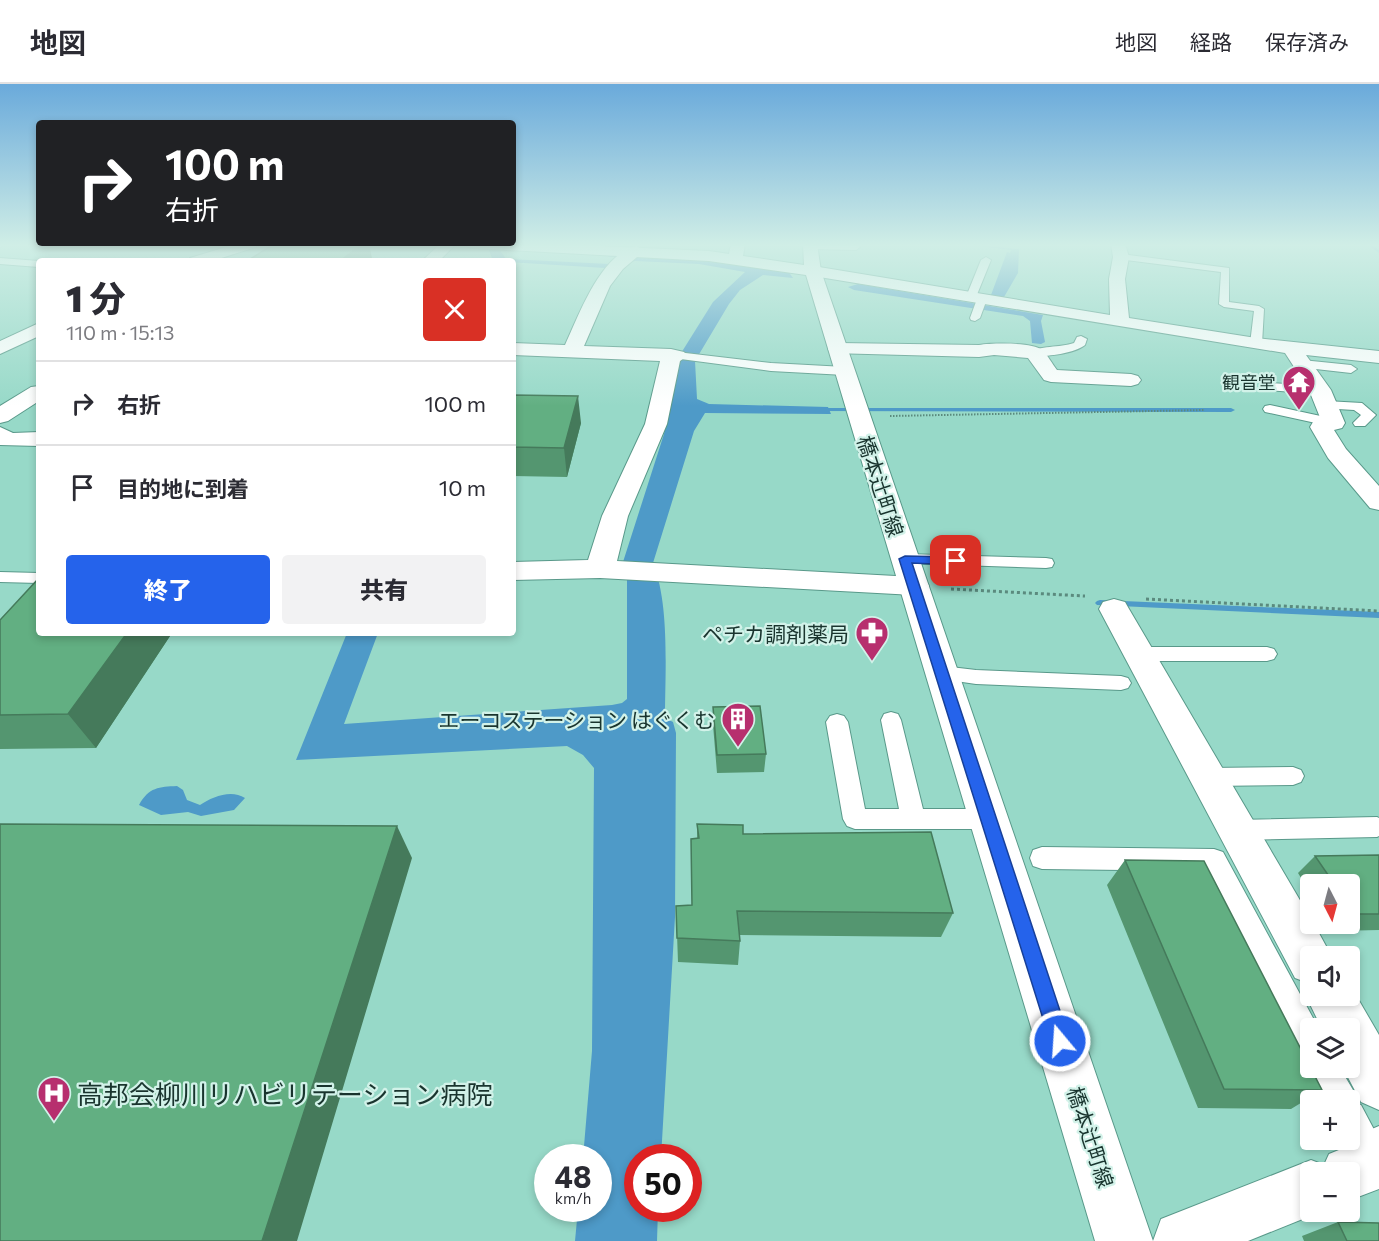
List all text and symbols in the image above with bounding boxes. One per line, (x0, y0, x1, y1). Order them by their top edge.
text: 地図 (30, 25, 86, 59)
text: 地図 (1115, 29, 1157, 54)
text: 経路 (1190, 29, 1232, 54)
text: 保存済み (1265, 29, 1349, 54)
text: 100 m (165, 137, 285, 189)
icon: right (66, 144, 144, 222)
text: 右折 (165, 193, 219, 226)
text: 1 分 (66, 275, 126, 319)
button: close (423, 278, 486, 341)
text: 110 m · 15:13 (66, 320, 175, 344)
temple icon: 観音堂 (1281, 364, 1317, 411)
place label: 観音堂 (1222, 371, 1276, 393)
icon: right (66, 387, 99, 420)
text: 100 m (424, 390, 486, 417)
text: 右折 (117, 391, 161, 418)
street label: 橋本辻町線 (853, 432, 909, 540)
icon: arrive (66, 471, 99, 504)
text: 10 m (439, 474, 486, 501)
text: 目的地に到着 (117, 475, 249, 502)
pin (930, 535, 981, 586)
icon: arrive (939, 544, 972, 577)
button: 終了 (66, 555, 270, 624)
button: 共有 (282, 555, 486, 624)
pharmacy icon: ペチカ調剤薬局 (854, 615, 890, 662)
place label: ペチカ調剤薬局 (702, 621, 849, 646)
building icon: エーコステーション はぐくむ (720, 701, 756, 748)
place label: エーコステーション はぐくむ (438, 707, 715, 732)
north arrow (1300, 874, 1360, 934)
map controls (1300, 874, 1360, 1222)
button: sound (1300, 946, 1360, 1006)
position arrow (1028, 1009, 1092, 1073)
button: layers (1300, 1018, 1360, 1078)
hospital icon: 高邦会柳川リハビリテーション病院 (36, 1075, 72, 1122)
place label: 高邦会柳川リハビリテーション病院 (77, 1078, 492, 1109)
street label: 橋本辻町線 (1063, 1083, 1119, 1191)
button: + (1300, 1090, 1360, 1150)
speed limit sign: 50 (624, 1144, 702, 1222)
text: 48 (555, 1157, 591, 1194)
button: − (1300, 1162, 1360, 1222)
text: km/h (555, 1189, 591, 1207)

